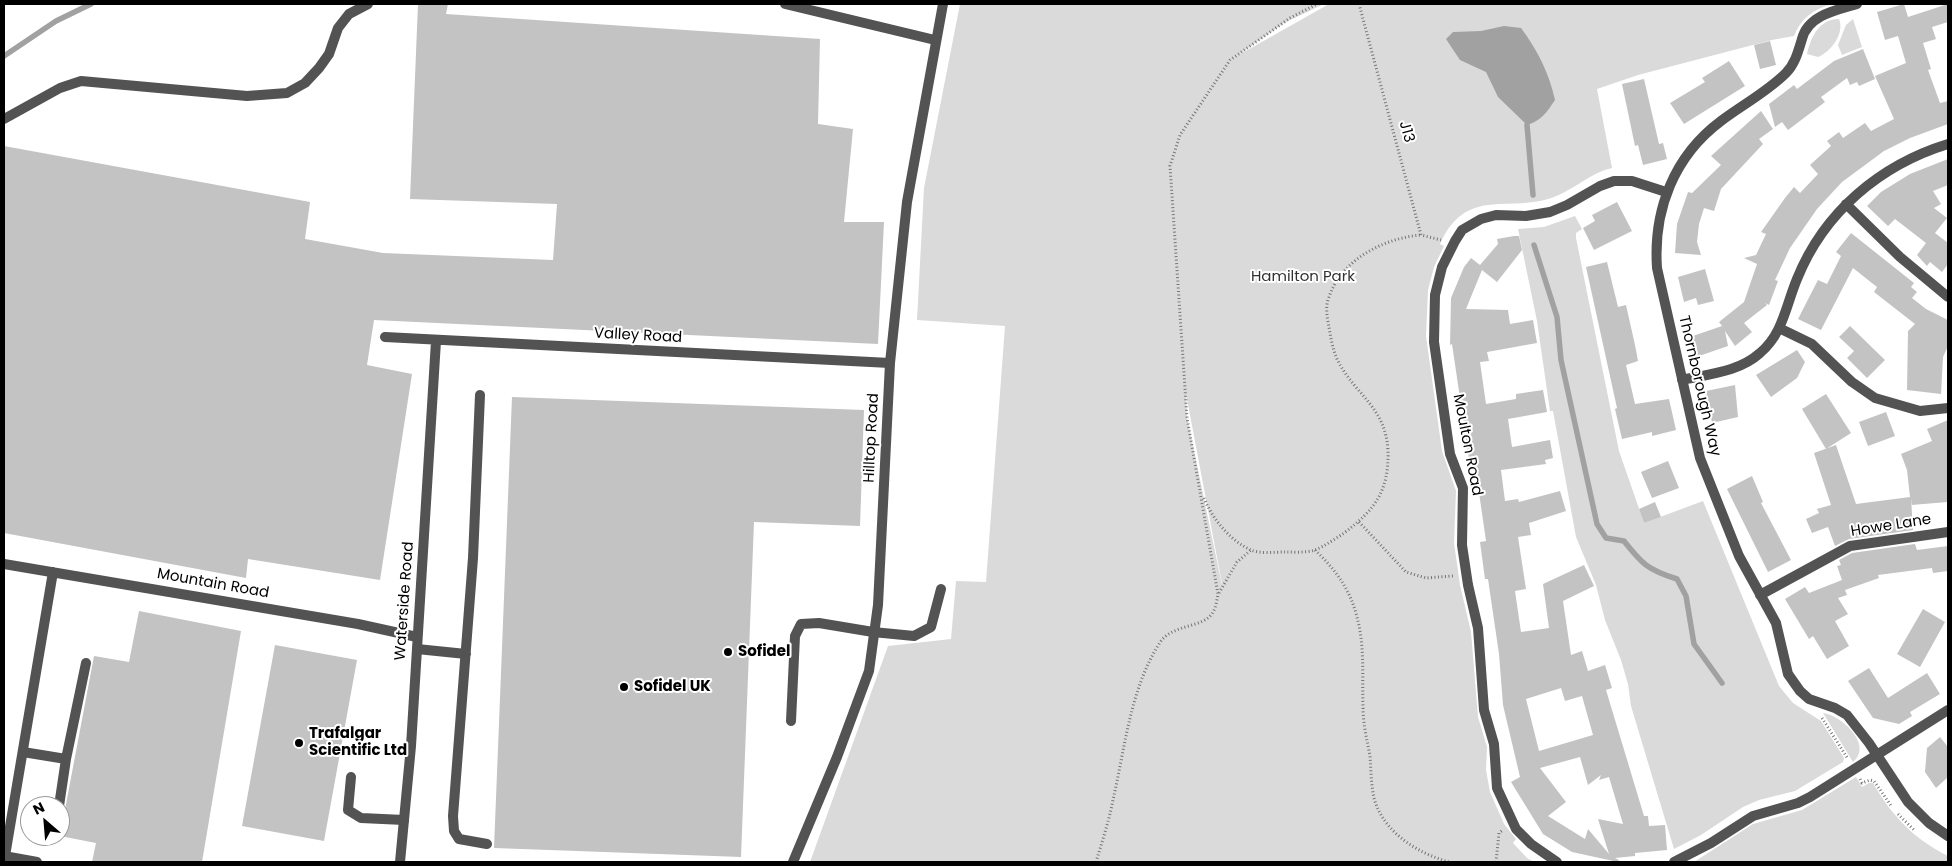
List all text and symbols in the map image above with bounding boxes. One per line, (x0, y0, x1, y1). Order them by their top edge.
street label: J13 (1395, 119, 1417, 145)
park label: Hamilton Park (1251, 268, 1355, 286)
street label: Thornborough Way (1674, 314, 1724, 458)
street label: Valley Road (593, 325, 683, 347)
street label: Moulton Road (1448, 392, 1486, 498)
street label: Hilltop Road (861, 393, 883, 483)
street label: Howe Lane (1850, 511, 1932, 541)
street label: Waterside Road (392, 541, 418, 661)
street label: Mountain Road (155, 565, 271, 603)
place label: Sofidel (738, 643, 790, 661)
marker: Sofidel (722, 646, 734, 658)
place label: Sofidel UK (634, 678, 711, 696)
marker: Sofidel UK (618, 681, 630, 693)
place label: Trafalgar Scientific Ltd (309, 725, 407, 760)
marker: Trafalgar Scientific Ltd (293, 737, 305, 749)
north arrow (20, 796, 70, 846)
text: N (29, 797, 48, 820)

